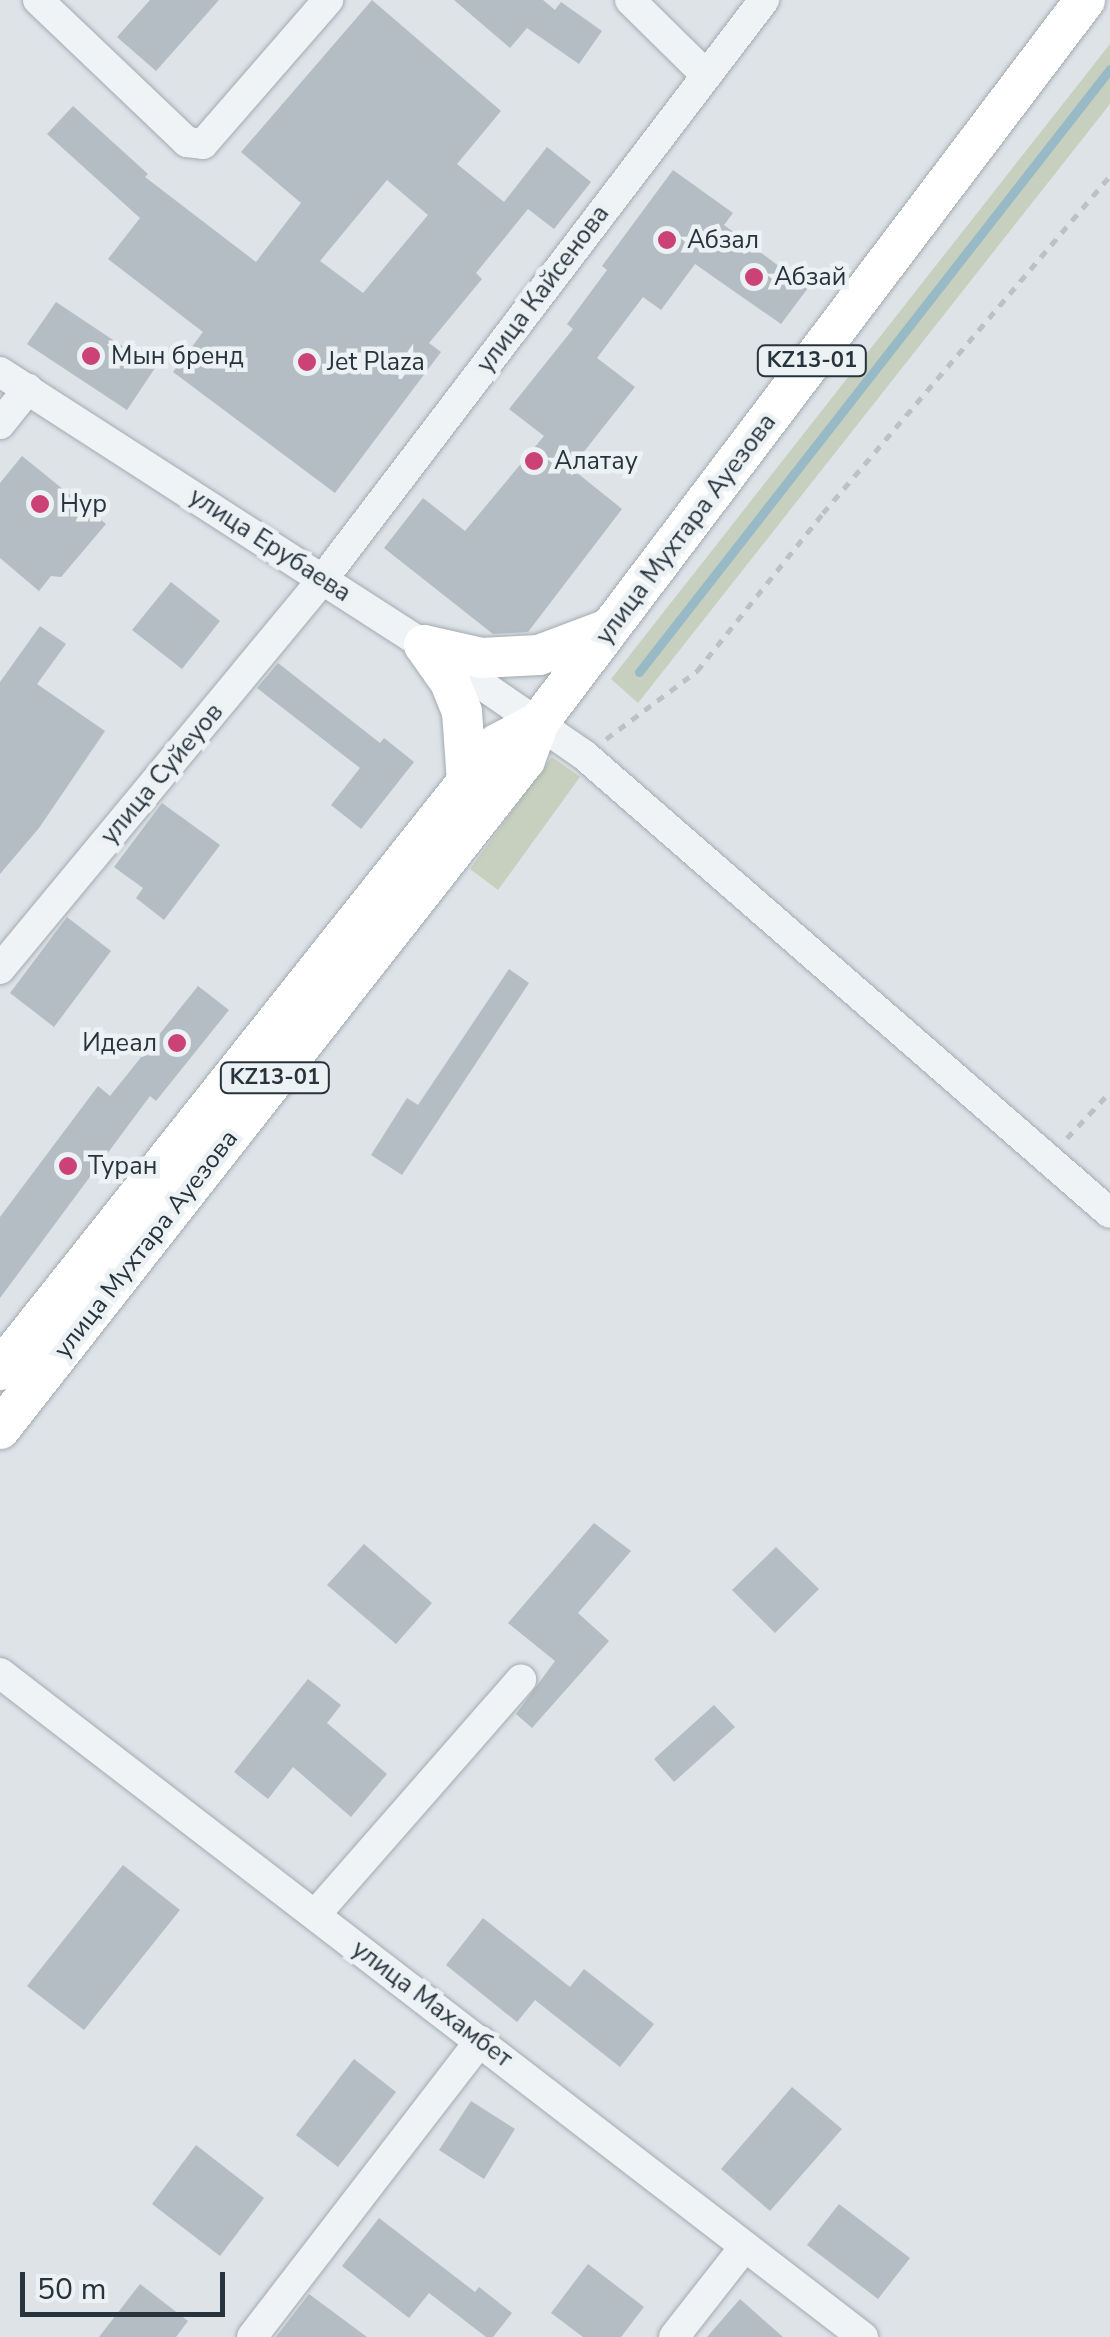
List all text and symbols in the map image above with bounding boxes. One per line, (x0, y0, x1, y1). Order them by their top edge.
street label: улица Кайсенова (470, 199, 616, 379)
place label: Абзал (687, 225, 759, 255)
marker: Абзал (656, 229, 678, 251)
place label: Абзай (774, 262, 846, 292)
marker: Абзай (743, 266, 765, 288)
place label: Мын бренд (111, 341, 244, 371)
road number: KZ13-01 (754, 344, 870, 378)
marker: Мын бренд (80, 345, 102, 367)
place label: Jet Plaza (327, 347, 425, 377)
marker: Jet Plaza (296, 351, 318, 373)
street label: улица Мухтара Ауезова (589, 408, 783, 650)
place label: Алатау (554, 446, 638, 476)
marker: Алатау (523, 450, 545, 472)
street label: улица Ерубаева (183, 482, 357, 608)
place label: Нур (60, 489, 107, 519)
marker: Нур (29, 493, 51, 515)
street label: улица Суйеуов (94, 698, 230, 850)
place label: Идеал (82, 1028, 157, 1058)
marker: Идеал (166, 1032, 188, 1054)
road number: KZ13-01 (218, 1061, 332, 1095)
street label: улица Мухтара Ауезова (48, 1124, 244, 1364)
place label: Туран (88, 1151, 157, 1181)
marker: Туран (57, 1155, 79, 1177)
street label: улица Махамбет (346, 1934, 518, 2074)
scale bar (25, 2252, 230, 2314)
text: 50 m (37, 2269, 106, 2310)

